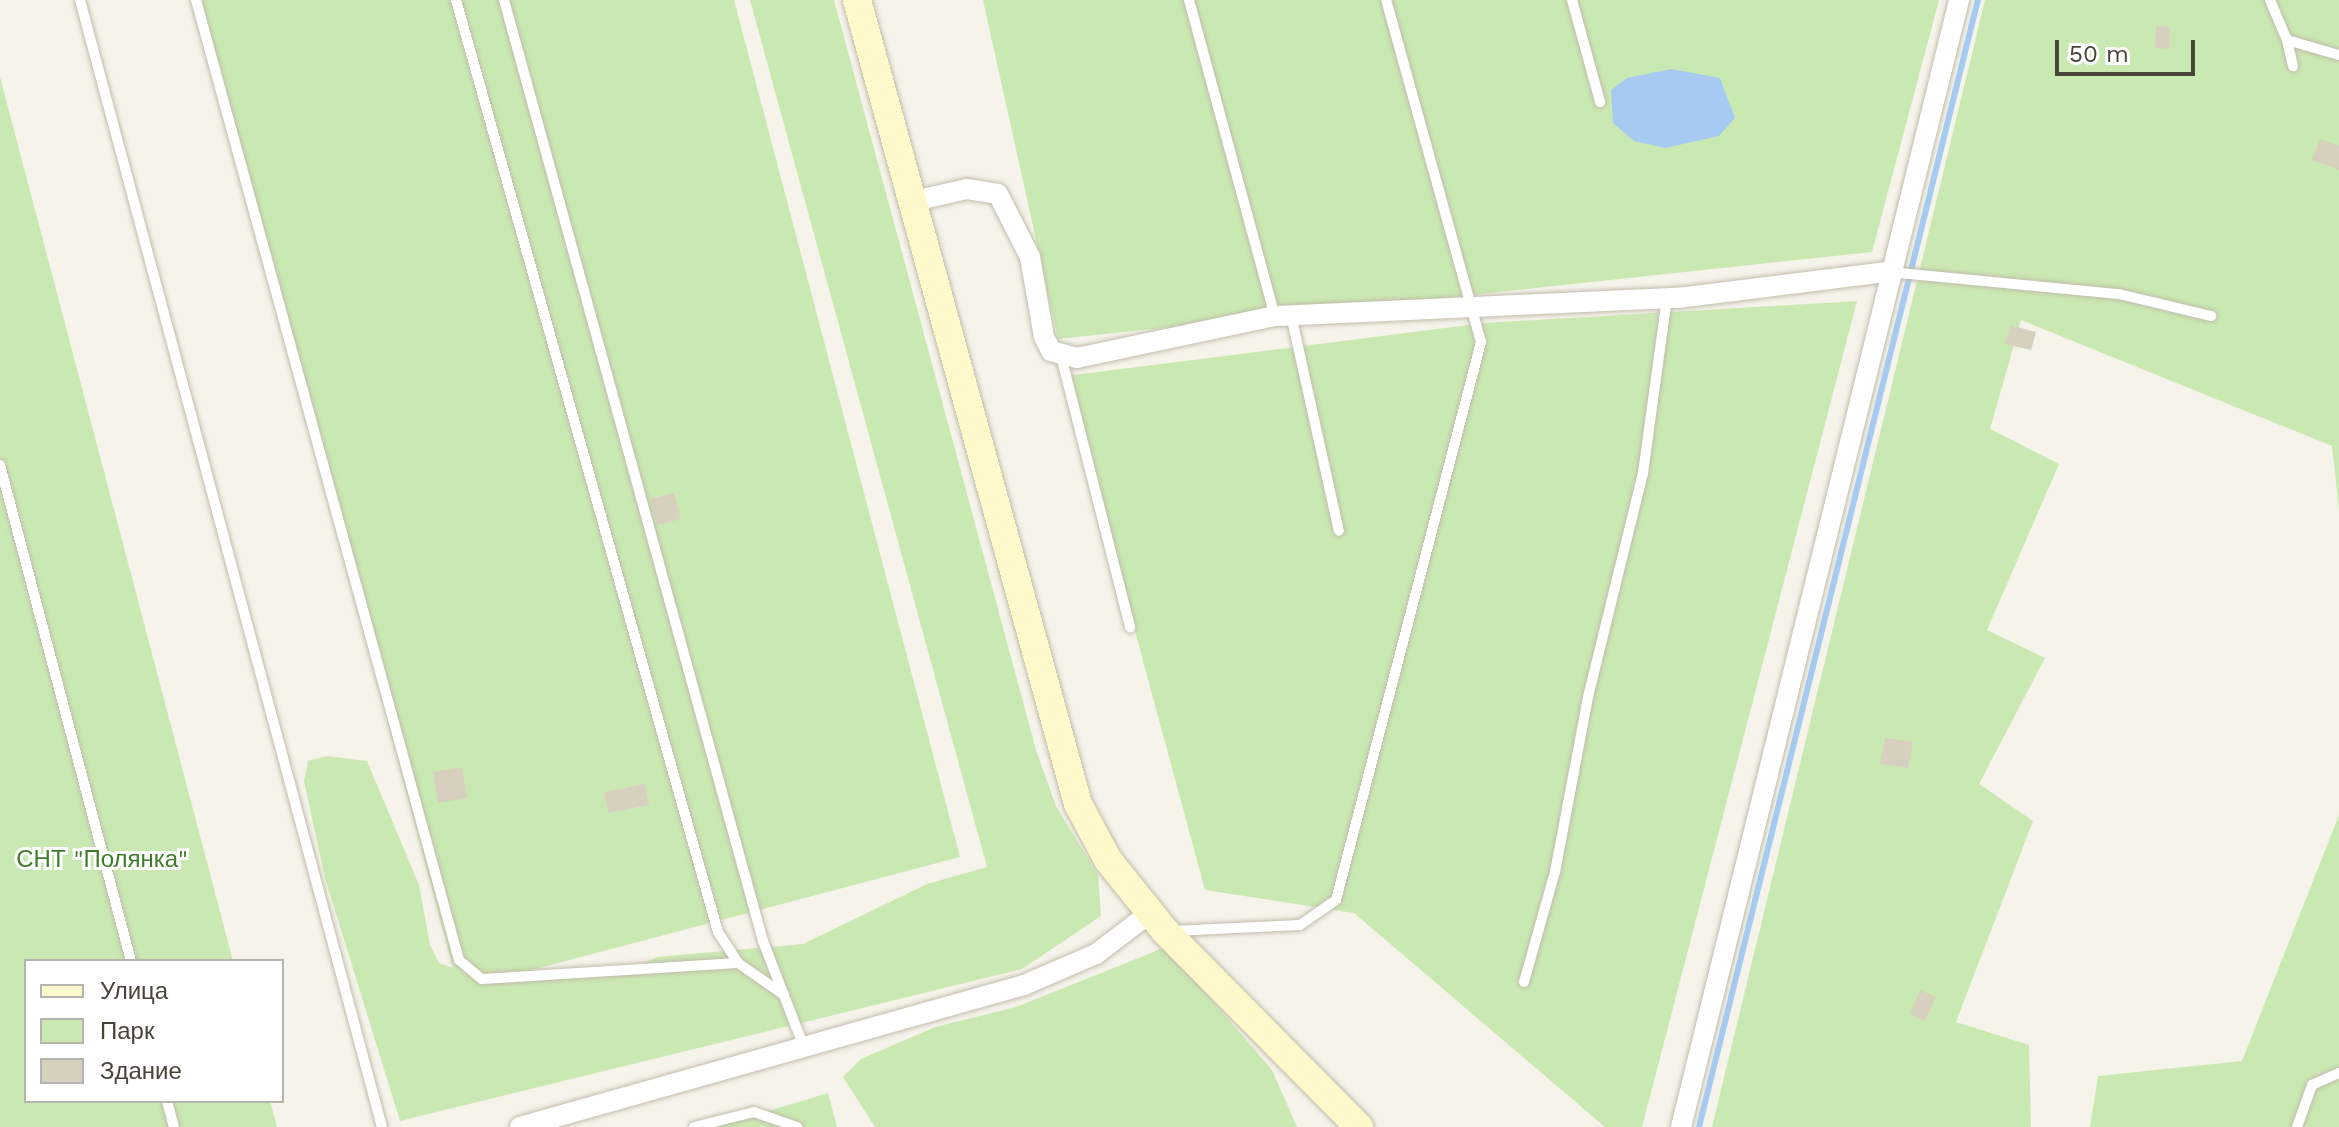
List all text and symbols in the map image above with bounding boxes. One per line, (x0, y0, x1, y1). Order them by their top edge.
scale bar (2059, 24, 2199, 74)
text: 50 m (2069, 40, 2129, 68)
park label: СНТ "Полянка" (16, 846, 188, 874)
legend (24, 959, 284, 1103)
text: Улица (100, 977, 168, 1005)
text: Парк (100, 1017, 154, 1045)
text: Здание (100, 1057, 182, 1085)

